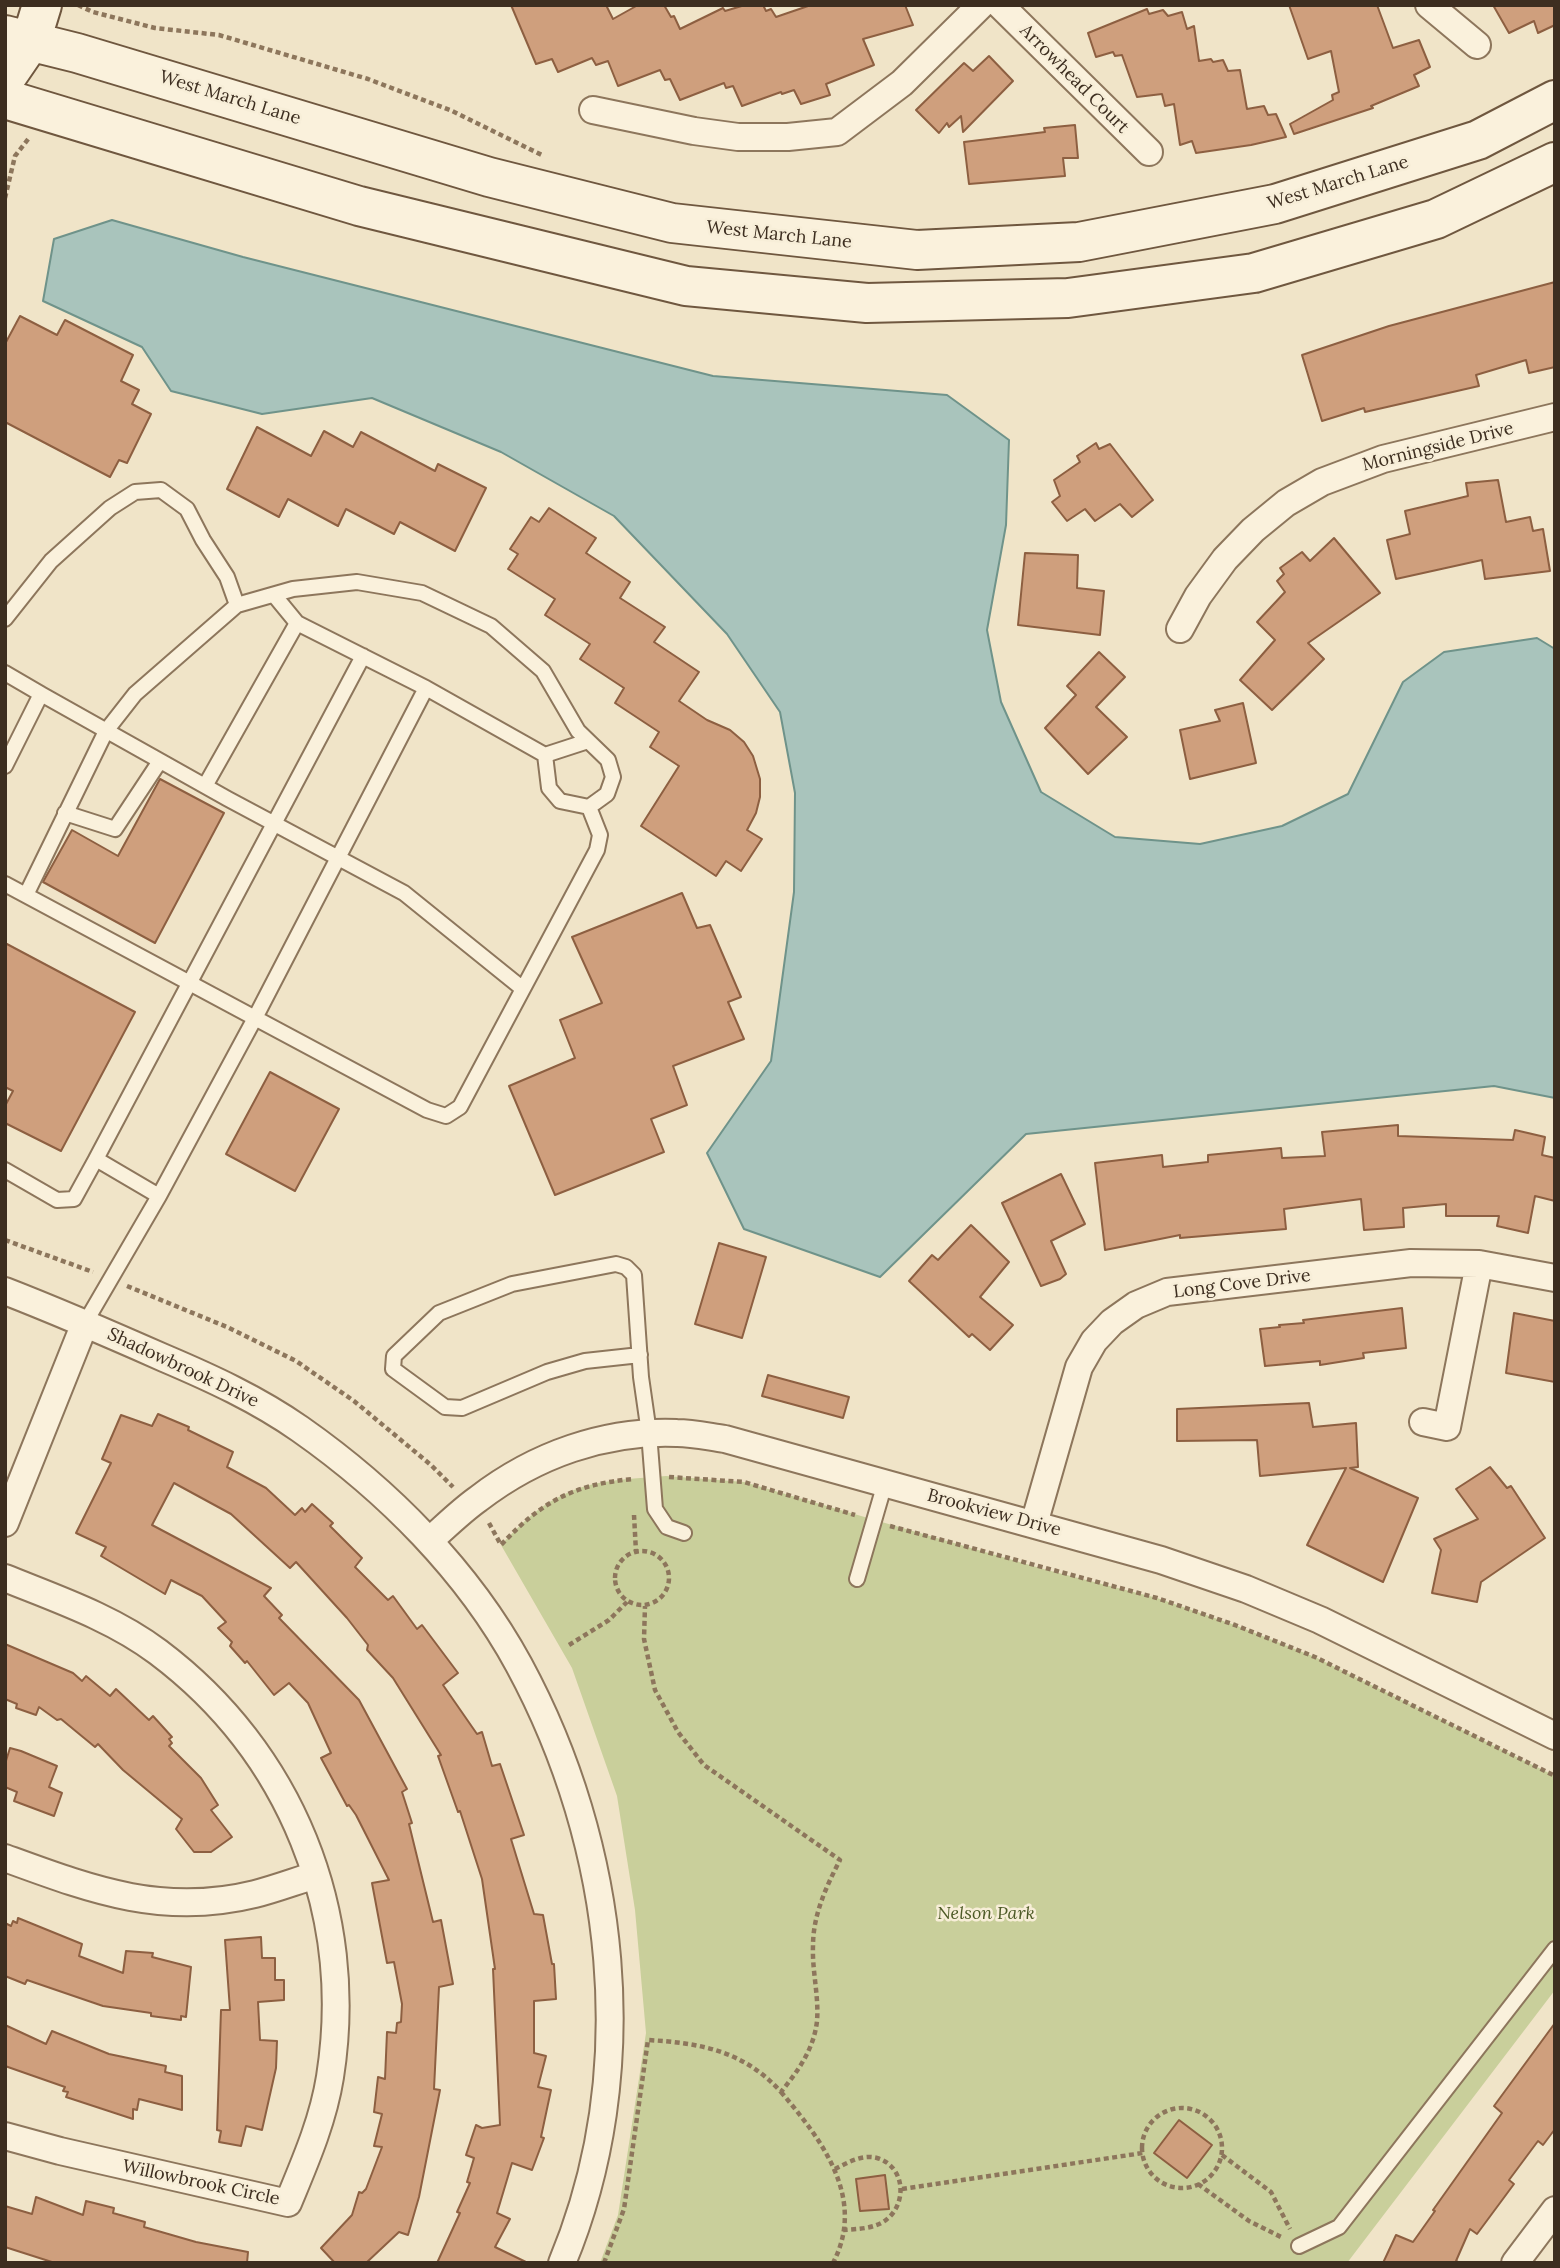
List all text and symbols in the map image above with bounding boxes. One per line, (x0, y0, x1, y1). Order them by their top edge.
street label: Arrowhead Court (1015, 20, 1133, 138)
street label: West March Lane (157, 66, 303, 130)
street label: West March Lane (1265, 151, 1411, 215)
street label: West March Lane (705, 217, 853, 253)
street label: Morningside Drive (1360, 418, 1516, 476)
street label: Long Cove Drive (1172, 1265, 1312, 1303)
street label: Shadowbrook Drive (104, 1323, 262, 1413)
street label: Brookview Drive (925, 1485, 1063, 1541)
park label: Nelson Park (937, 1903, 1035, 1925)
street label: Willowbrook Circle (120, 2156, 282, 2210)

